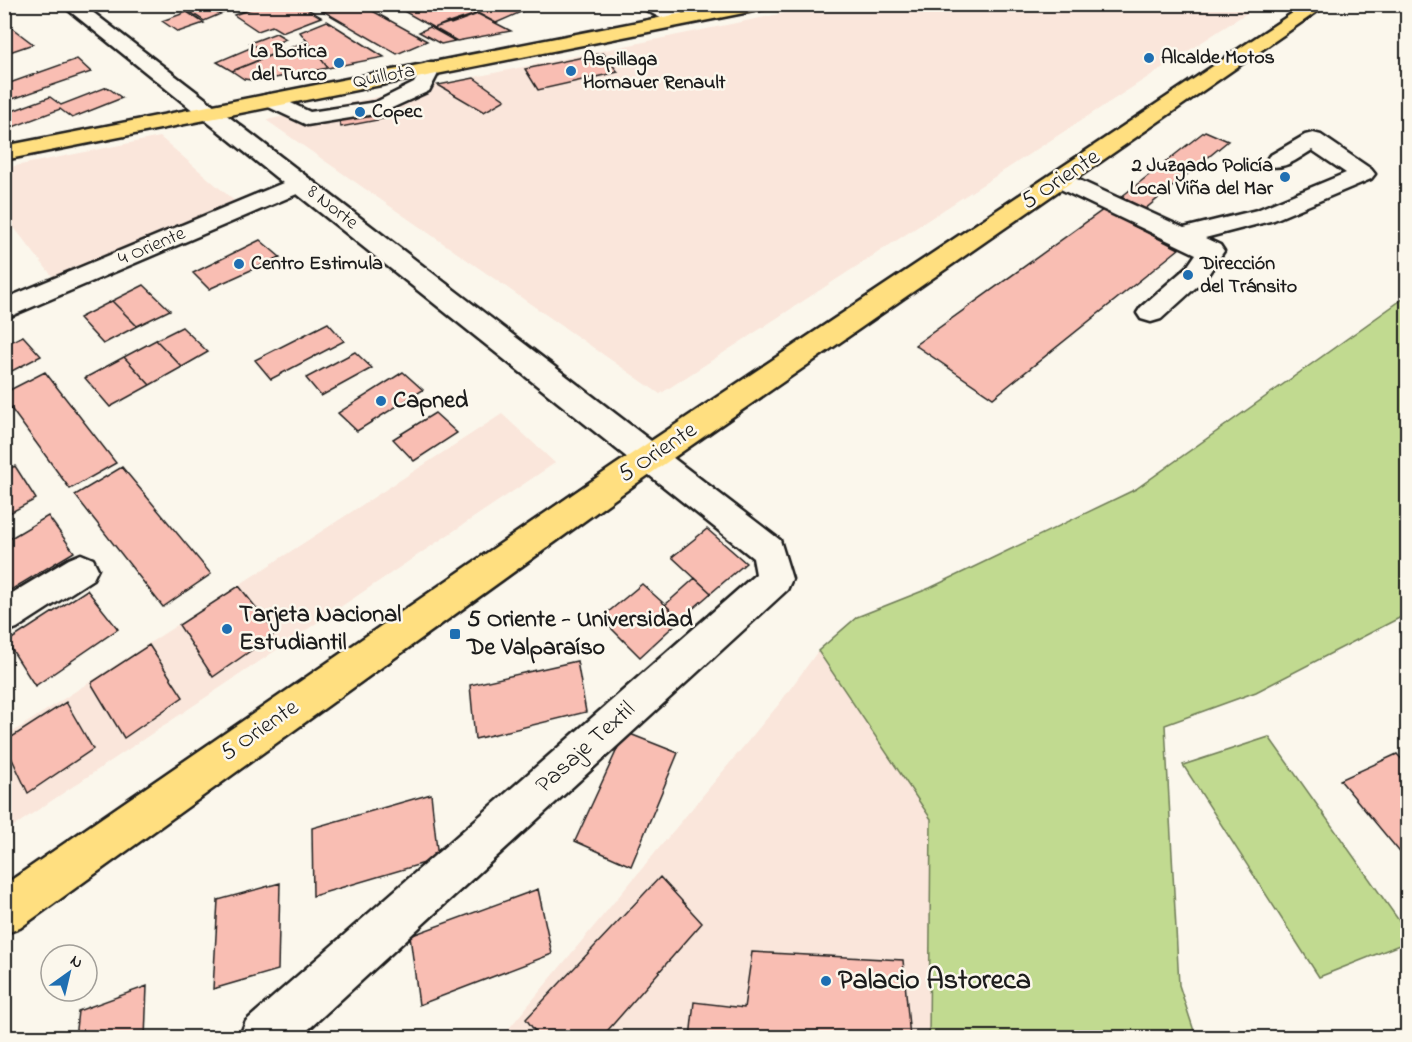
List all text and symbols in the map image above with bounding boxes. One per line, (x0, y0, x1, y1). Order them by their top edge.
place label: La Botica del Turco (250, 38, 327, 90)
place label: Alcalde Motos (1161, 44, 1275, 73)
place label: Aspillaga Hornauer Renault (583, 46, 726, 98)
marker: Alcalde Motos (1142, 51, 1156, 65)
marker: La Botica del Turco (332, 56, 346, 70)
street label: Quillota (351, 57, 417, 97)
marker: Aspillaga Hornauer Renault (564, 64, 578, 78)
place label: Copec (372, 98, 423, 127)
marker: Copec (353, 105, 367, 119)
street label: 5 Oriente (1014, 141, 1108, 219)
place label: 2 Juzgado Policía Local Viña del Mar (1130, 152, 1274, 204)
marker: 2 Juzgado Policía Local Viña del Mar (1278, 170, 1292, 184)
street label: 8 Norte (300, 179, 364, 237)
street label: 4 Oriente (114, 220, 190, 274)
place label: Centro Estimula (251, 250, 383, 279)
place label: Dirección del Tránsito (1199, 250, 1297, 302)
marker: Centro Estimula (232, 257, 246, 271)
marker: Dirección del Tránsito (1181, 268, 1195, 282)
place label: Capned (393, 384, 469, 419)
marker: Capned (374, 394, 388, 408)
street label: 5 Oriente (611, 414, 705, 492)
place label: Tarjeta Nacional Estudiantil (239, 598, 401, 661)
place label: 5 Oriente - Universidad De Valparaíso (466, 603, 693, 666)
marker: Tarjeta Nacional Estudiantil (220, 622, 234, 636)
marker: 5 Oriente - Universidad De Valparaíso (448, 627, 462, 641)
street label: 5 Oriente (214, 691, 307, 771)
street label: Pasaje Textil (528, 694, 644, 802)
north arrow (39, 943, 99, 1003)
text: N (65, 949, 88, 975)
place label: Palacio Astoreca (838, 961, 1031, 1002)
marker: Palacio Astoreca (819, 974, 833, 988)

